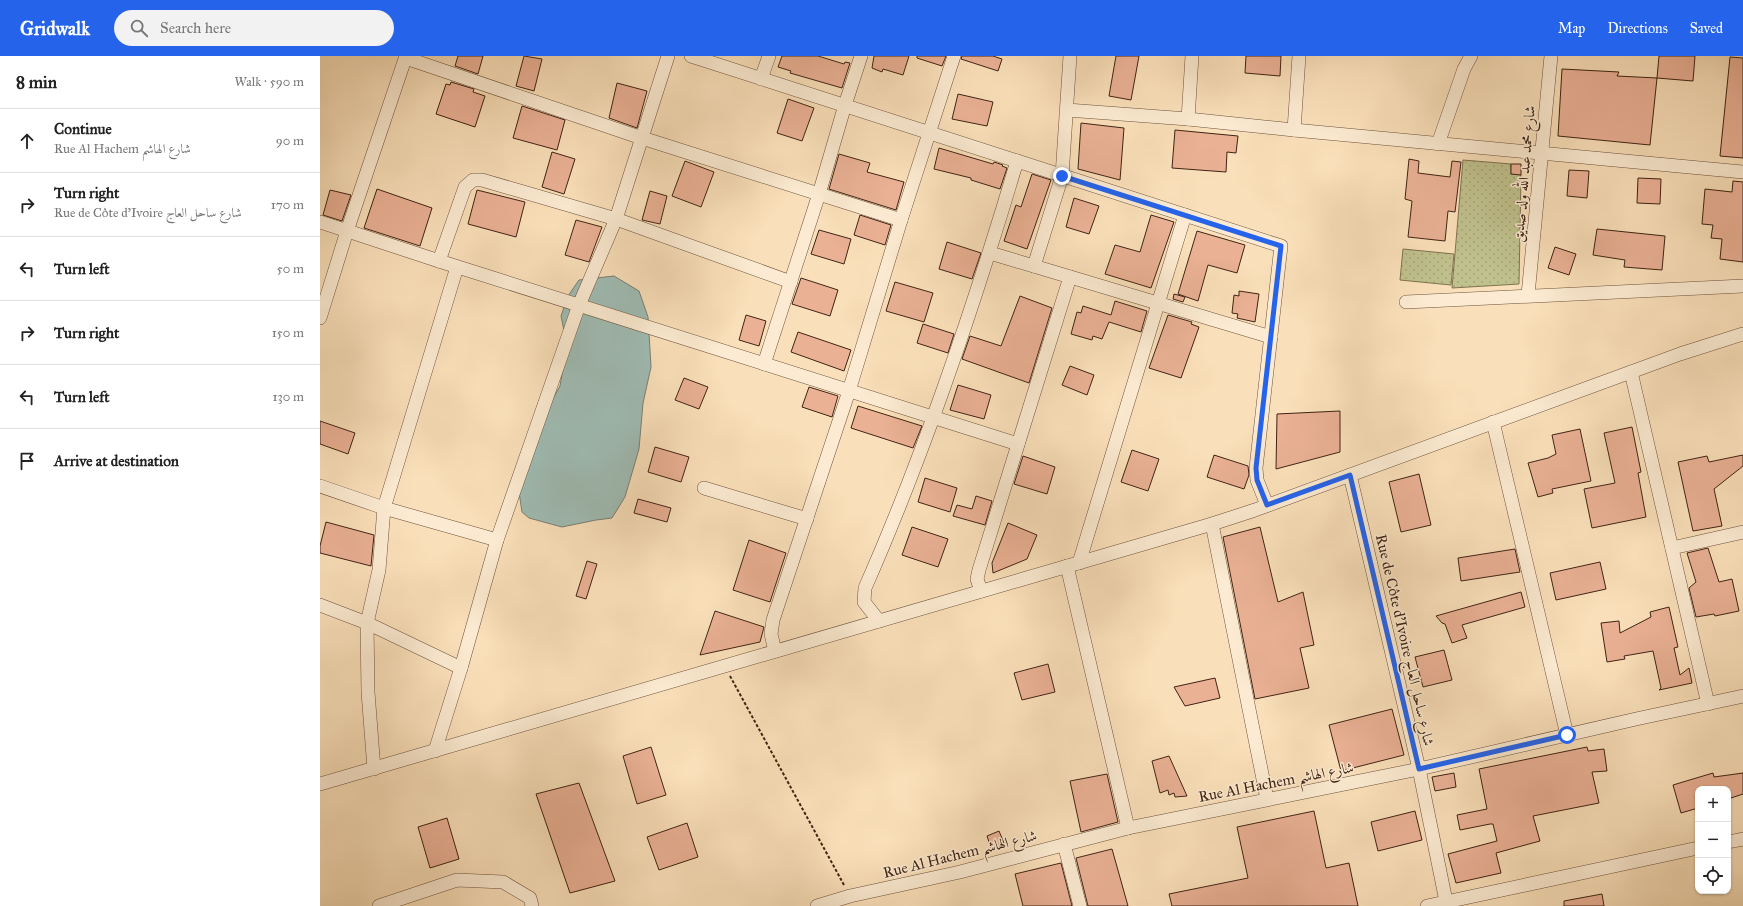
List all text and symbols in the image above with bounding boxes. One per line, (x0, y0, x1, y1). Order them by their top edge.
search box (114, 10, 394, 46)
text: Gridwalk (20, 17, 90, 40)
icon: search (128, 17, 150, 39)
text: Search here (160, 19, 231, 37)
text: Map (1558, 20, 1585, 37)
text: Directions (1607, 20, 1668, 37)
text: Saved (1690, 20, 1723, 37)
text: 8 min (16, 72, 57, 93)
text: Walk · 590 m (234, 74, 304, 90)
street label: شارع محمد عبد الله ولد صديق (1506, 105, 1543, 244)
text: Continue (54, 120, 112, 138)
icon: ahead (16, 130, 38, 152)
text: 90 m (276, 133, 304, 149)
text: Rue Al Hachem شارع الهاشم (54, 141, 191, 157)
route end (1053, 167, 1071, 185)
text: Turn right (54, 184, 119, 202)
icon: right (16, 194, 38, 216)
text: 170 m (271, 197, 304, 213)
text: Rue de Côte d'Ivoire شارع ساحل العاج (54, 205, 242, 221)
icon: left (16, 258, 38, 280)
text: Turn left (54, 260, 110, 278)
text: 50 m (277, 261, 304, 277)
icon: right (16, 322, 38, 344)
text: Turn right (54, 324, 119, 342)
text: 150 m (272, 325, 304, 341)
icon: left (16, 386, 38, 408)
text: Turn left (54, 388, 110, 406)
text: 130 m (272, 389, 304, 405)
icon: arrive (16, 450, 38, 472)
text: Arrive at destination (54, 452, 179, 470)
street label: Rue de Côte d'Ivoire شارع ساحل العاج (1368, 532, 1438, 749)
route start (1558, 726, 1576, 744)
street label: Rue Al Hachem شارع الهاشم (1197, 758, 1356, 812)
map controls (1695, 786, 1731, 894)
button: + (1695, 786, 1731, 822)
button: − (1695, 822, 1731, 858)
street label: Rue Al Hachem شارع الهاشم (881, 826, 1040, 888)
button: locate (1695, 858, 1731, 894)

